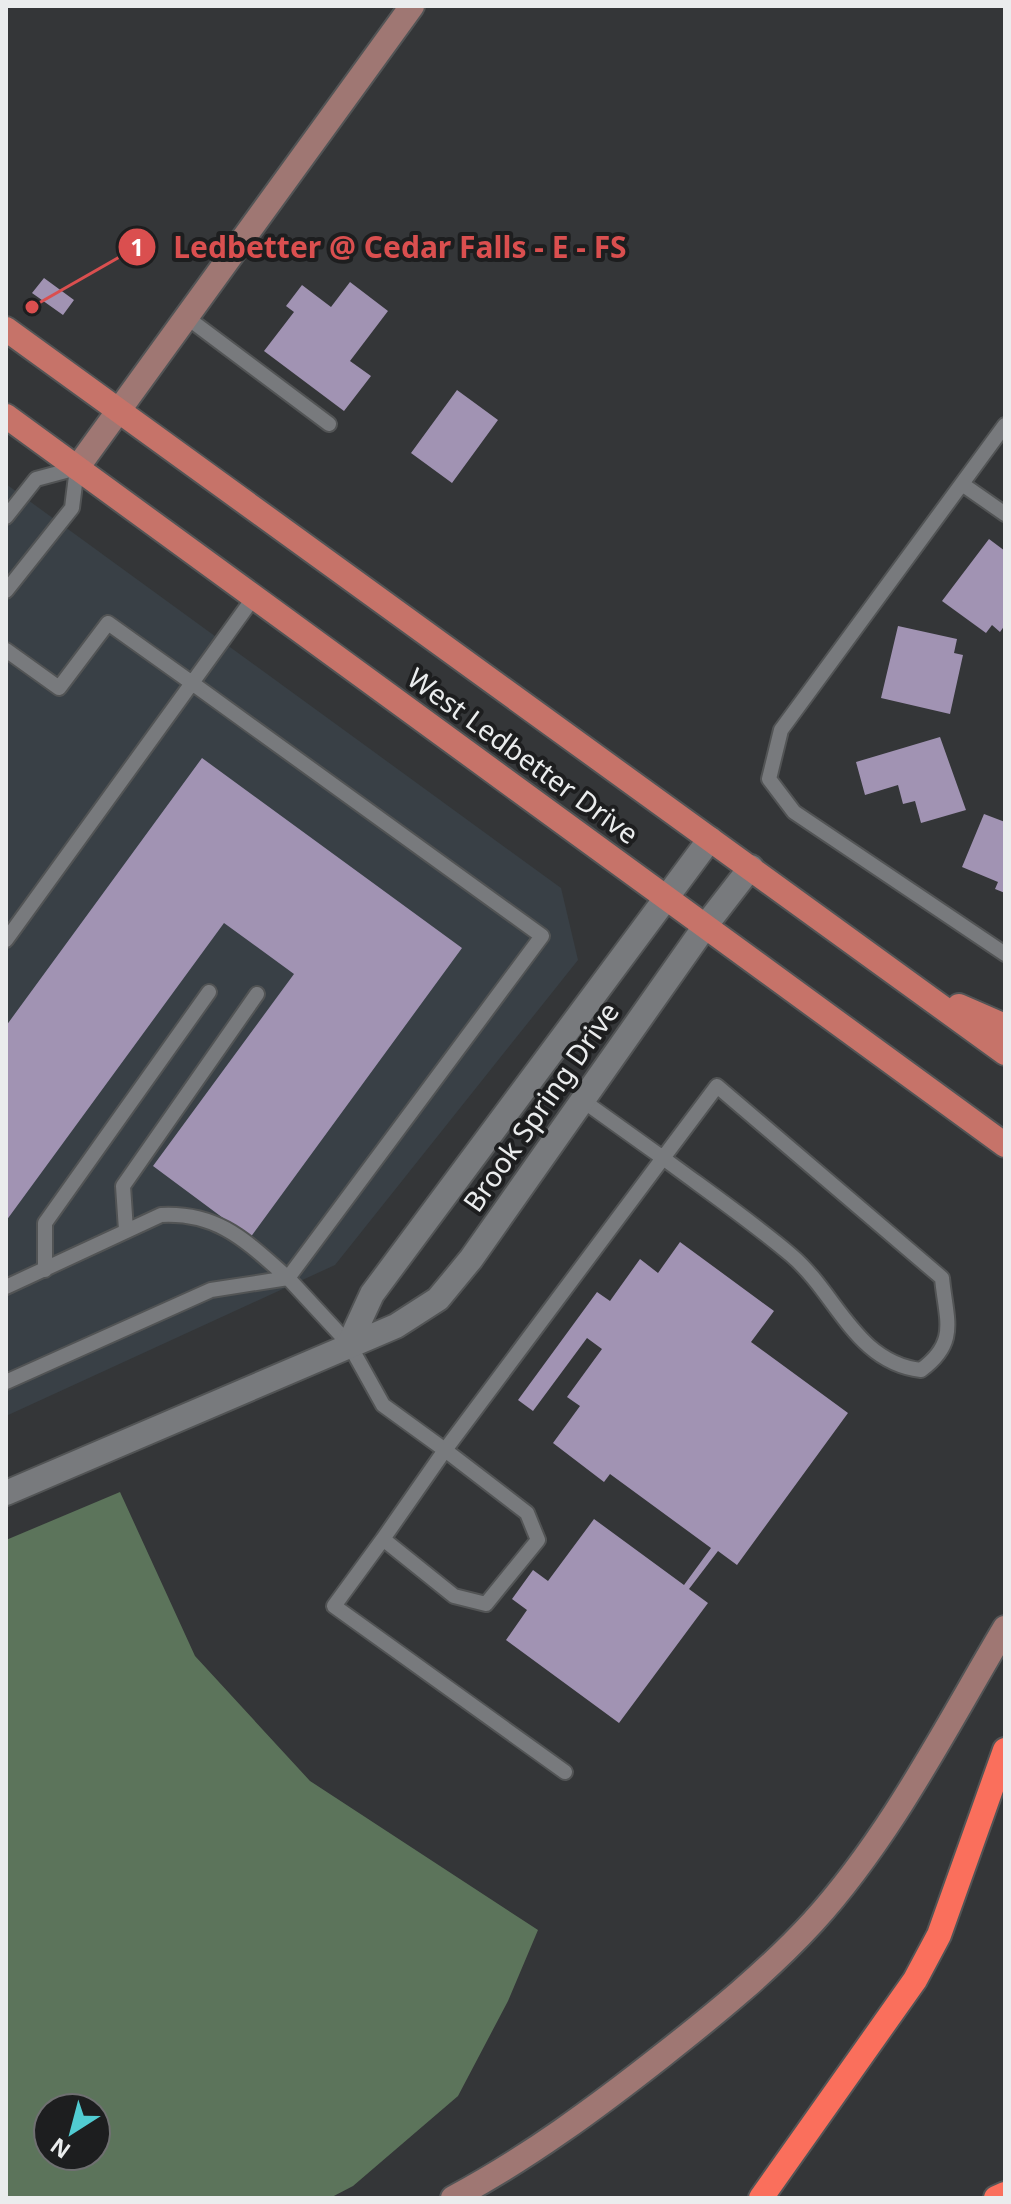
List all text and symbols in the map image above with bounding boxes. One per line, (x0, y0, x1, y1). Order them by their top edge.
callout: Ledbetter @ Cedar Falls - E - FS (117, 220, 643, 274)
text: Ledbetter @ Cedar Falls - E - FS (173, 226, 627, 267)
text: 1 (130, 230, 144, 263)
street label: West Ledbetter Drive (400, 658, 647, 852)
street label: Brook Spring Drive (454, 994, 627, 1219)
north arrow (32, 2092, 112, 2172)
text: N (44, 2132, 76, 2166)

